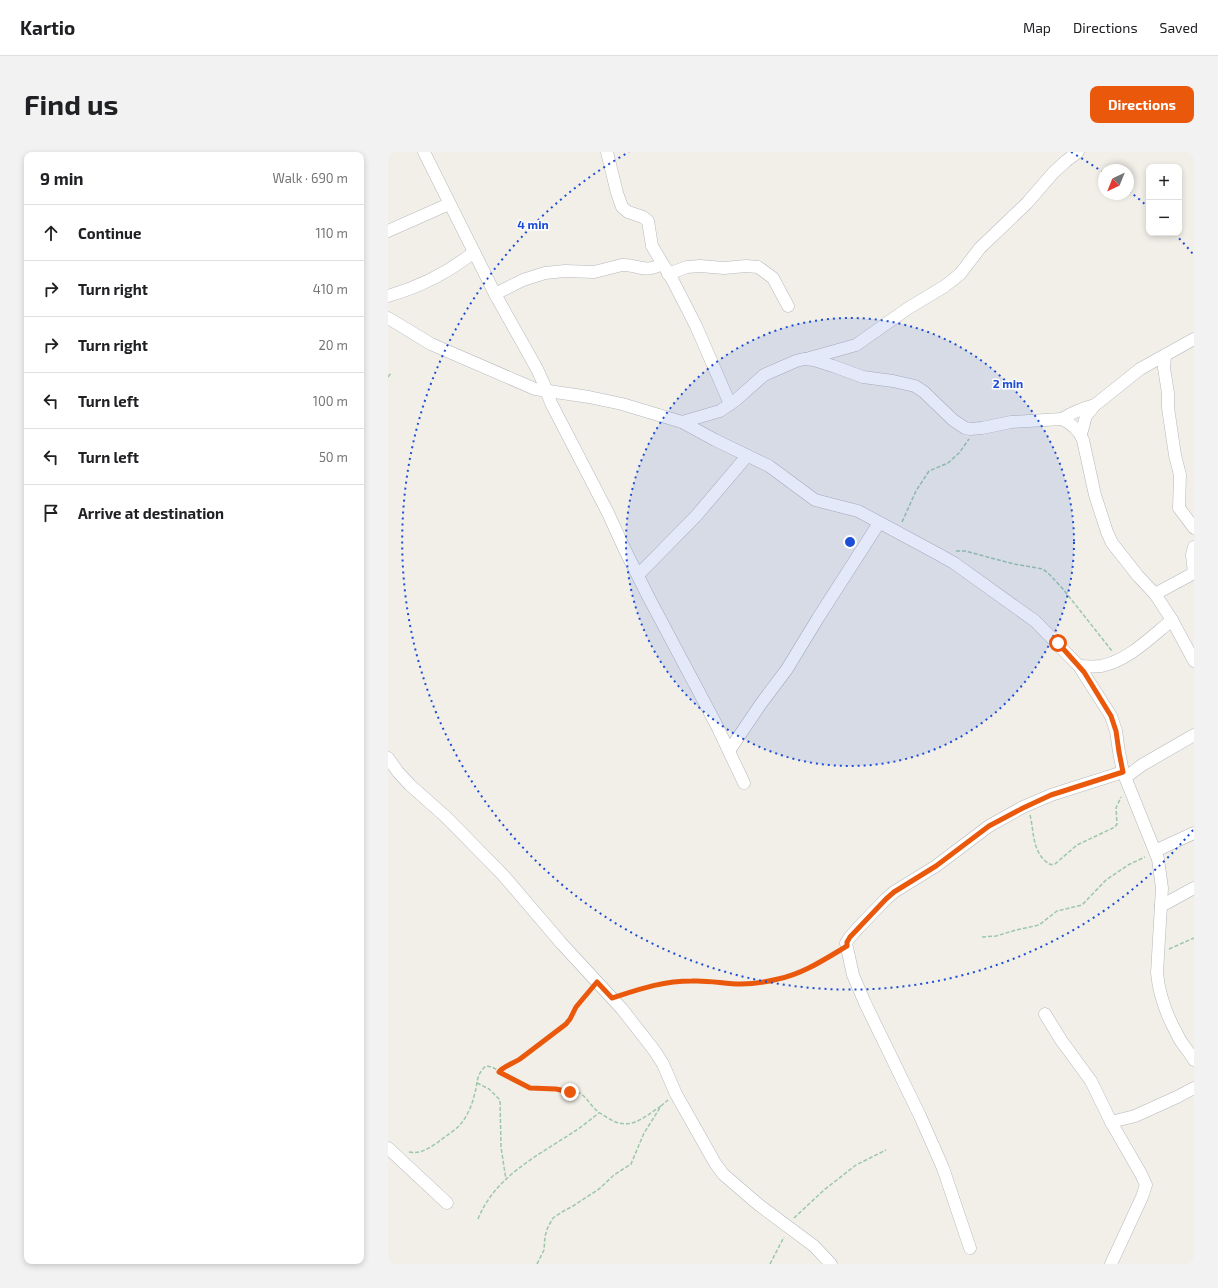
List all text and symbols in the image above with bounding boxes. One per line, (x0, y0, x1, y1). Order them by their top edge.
text: Kartio (20, 16, 75, 39)
text: Map (1023, 19, 1051, 36)
text: Directions (1073, 19, 1138, 36)
text: Saved (1160, 19, 1198, 36)
button: Directions (1090, 86, 1194, 123)
text: Find us (24, 87, 118, 121)
north arrow (1098, 164, 1134, 200)
map controls (1146, 164, 1182, 236)
button: + (1146, 164, 1182, 200)
text: 9 min (40, 168, 84, 188)
text: Walk · 690 m (272, 170, 348, 186)
button: − (1146, 200, 1182, 236)
text: 4 min (517, 217, 549, 231)
icon: ahead (40, 222, 62, 244)
text: Continue (78, 224, 141, 242)
text: 110 m (316, 225, 348, 241)
icon: right (40, 278, 62, 300)
text: Turn right (78, 280, 148, 298)
text: 410 m (313, 281, 348, 297)
icon: right (40, 334, 62, 356)
text: Turn right (78, 336, 148, 354)
text: 20 m (319, 337, 348, 353)
text: 2 min (993, 376, 1023, 390)
icon: left (40, 390, 62, 412)
text: Turn left (78, 392, 139, 410)
text: 100 m (313, 393, 348, 409)
icon: left (40, 446, 62, 468)
text: Turn left (78, 448, 139, 466)
text: 50 m (319, 449, 348, 465)
icon: arrive (40, 502, 62, 524)
text: Arrive at destination (78, 504, 224, 522)
centre of rings (843, 535, 857, 549)
route start (1049, 634, 1067, 652)
route end (561, 1083, 579, 1101)

